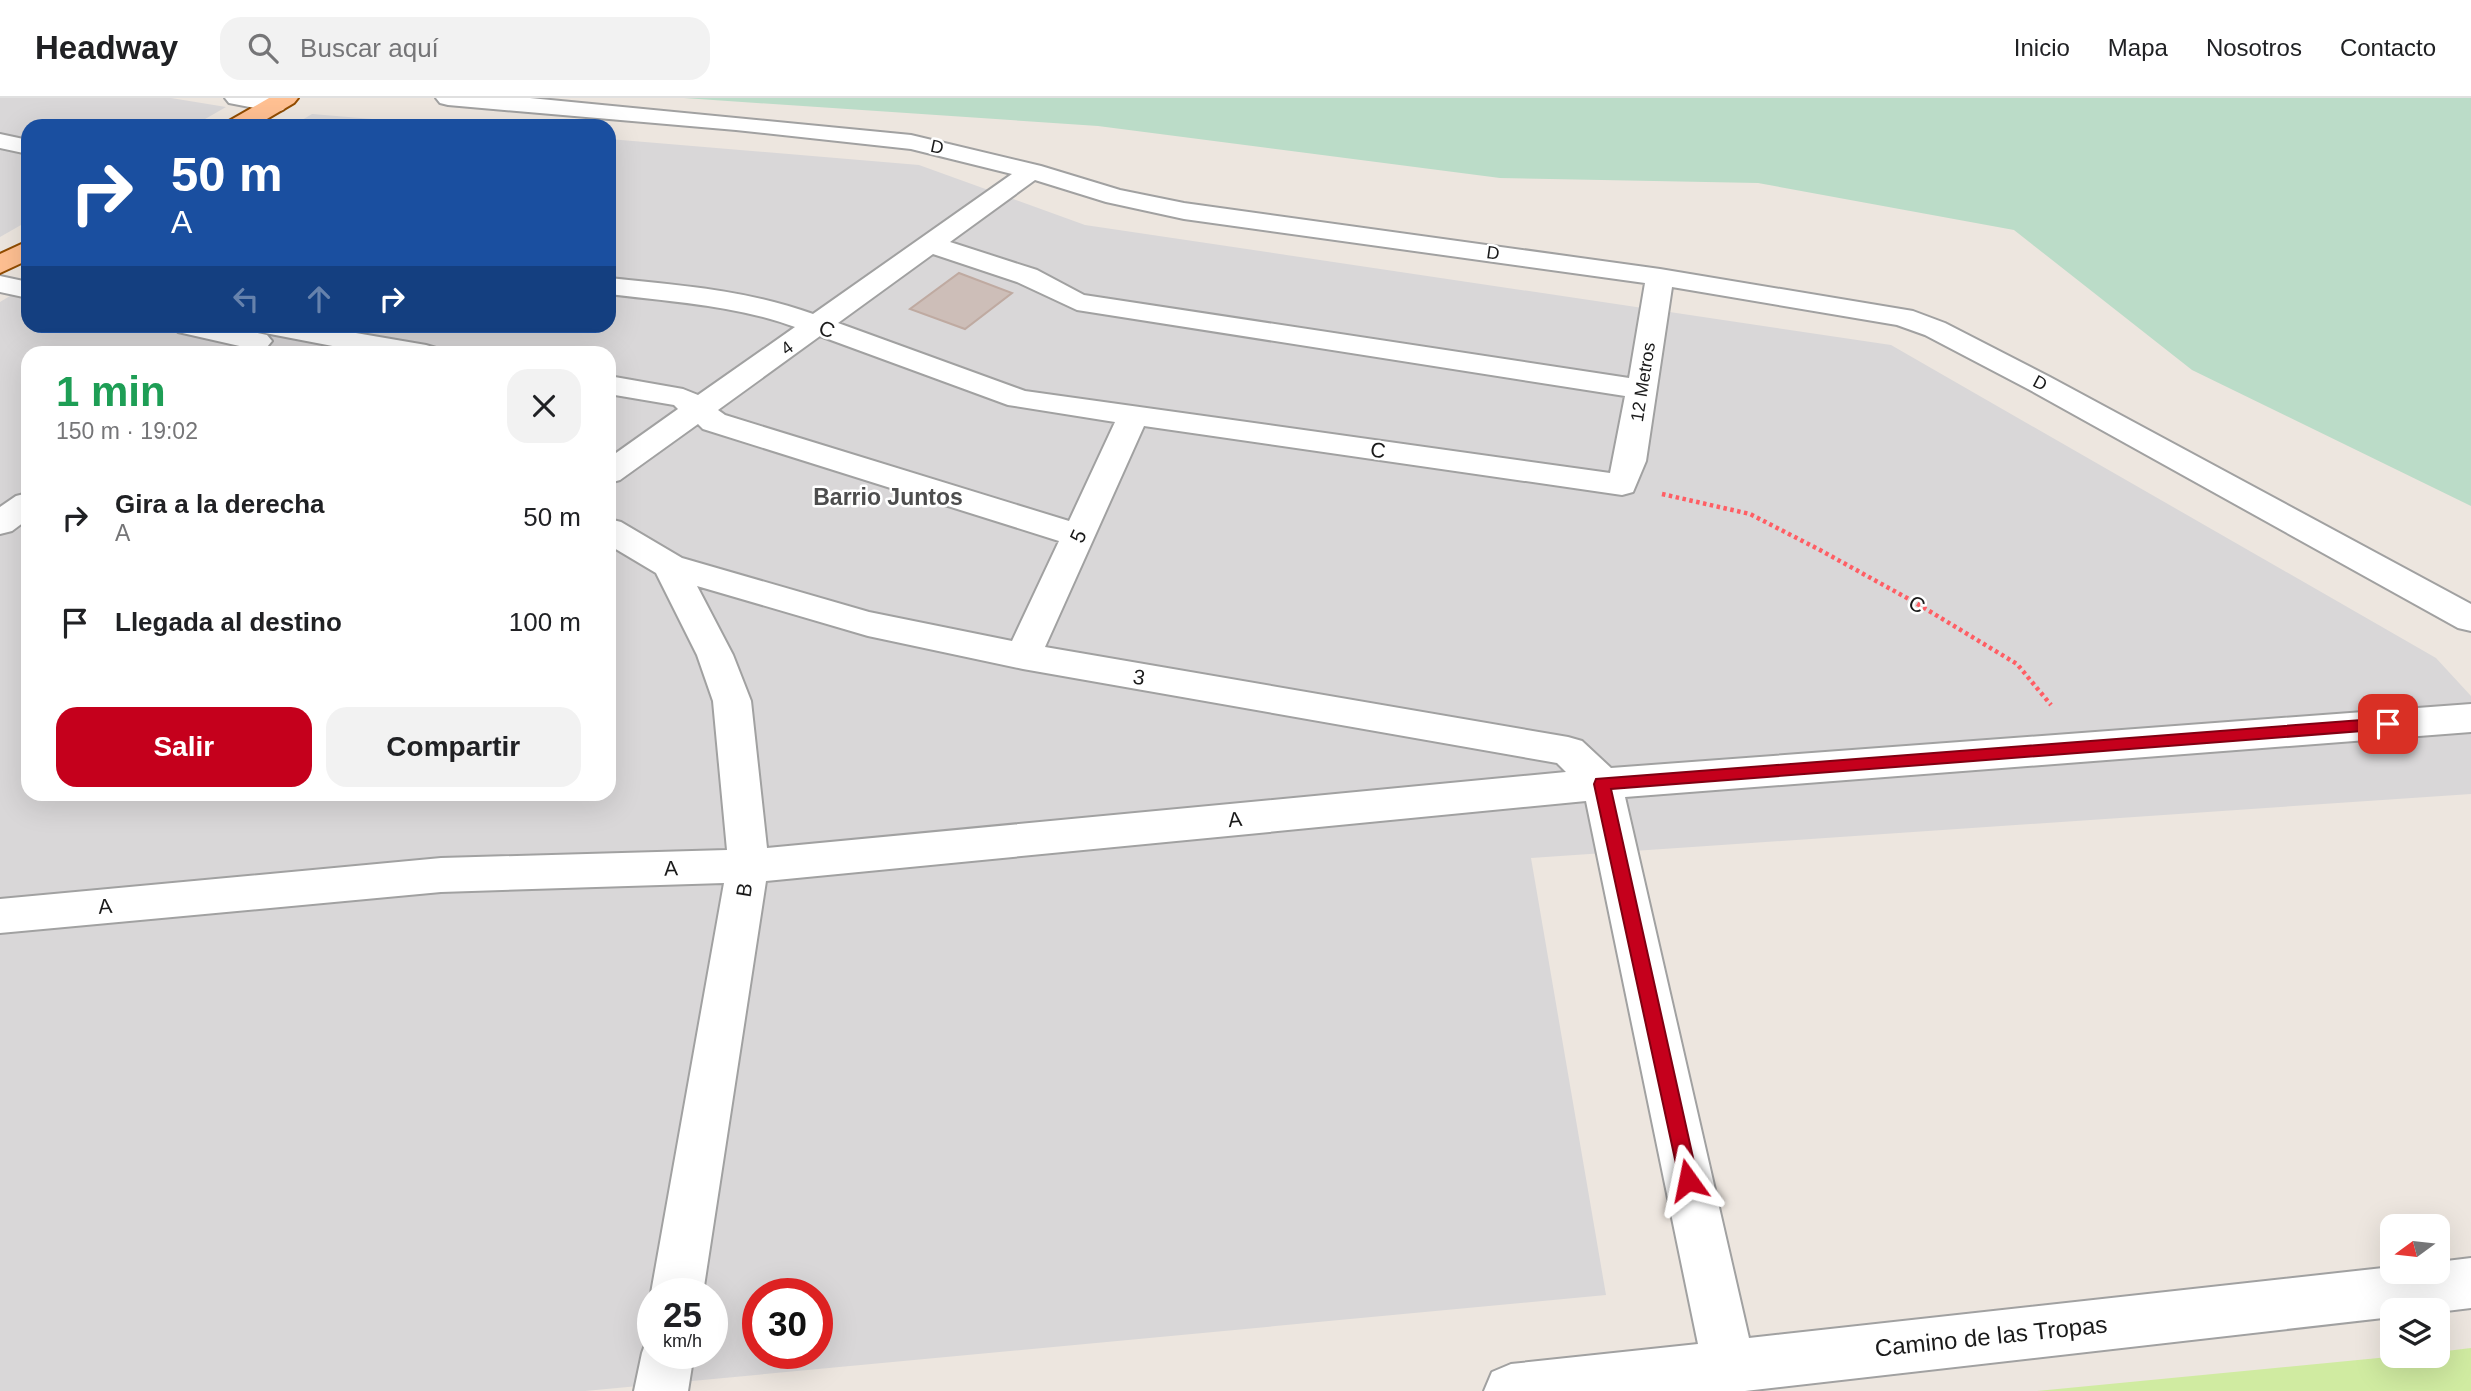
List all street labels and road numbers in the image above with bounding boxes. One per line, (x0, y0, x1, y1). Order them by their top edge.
street label: D (929, 136, 945, 158)
street label: D (1485, 242, 1501, 264)
street label: C (816, 316, 838, 342)
street label: 4 (777, 337, 797, 359)
street label: 12 Metros (1627, 341, 1659, 423)
street label: D (2030, 371, 2050, 395)
street label: C (1369, 438, 1387, 462)
street label: 5 (1065, 526, 1091, 546)
street label: C (1905, 590, 1929, 618)
street label: 3 (1131, 665, 1147, 689)
street label: A (1227, 807, 1243, 831)
street label: A (664, 856, 678, 880)
street label: B (732, 881, 756, 899)
street label: A (97, 894, 113, 918)
street label: Camino de las Tropas (1874, 1310, 2108, 1362)

